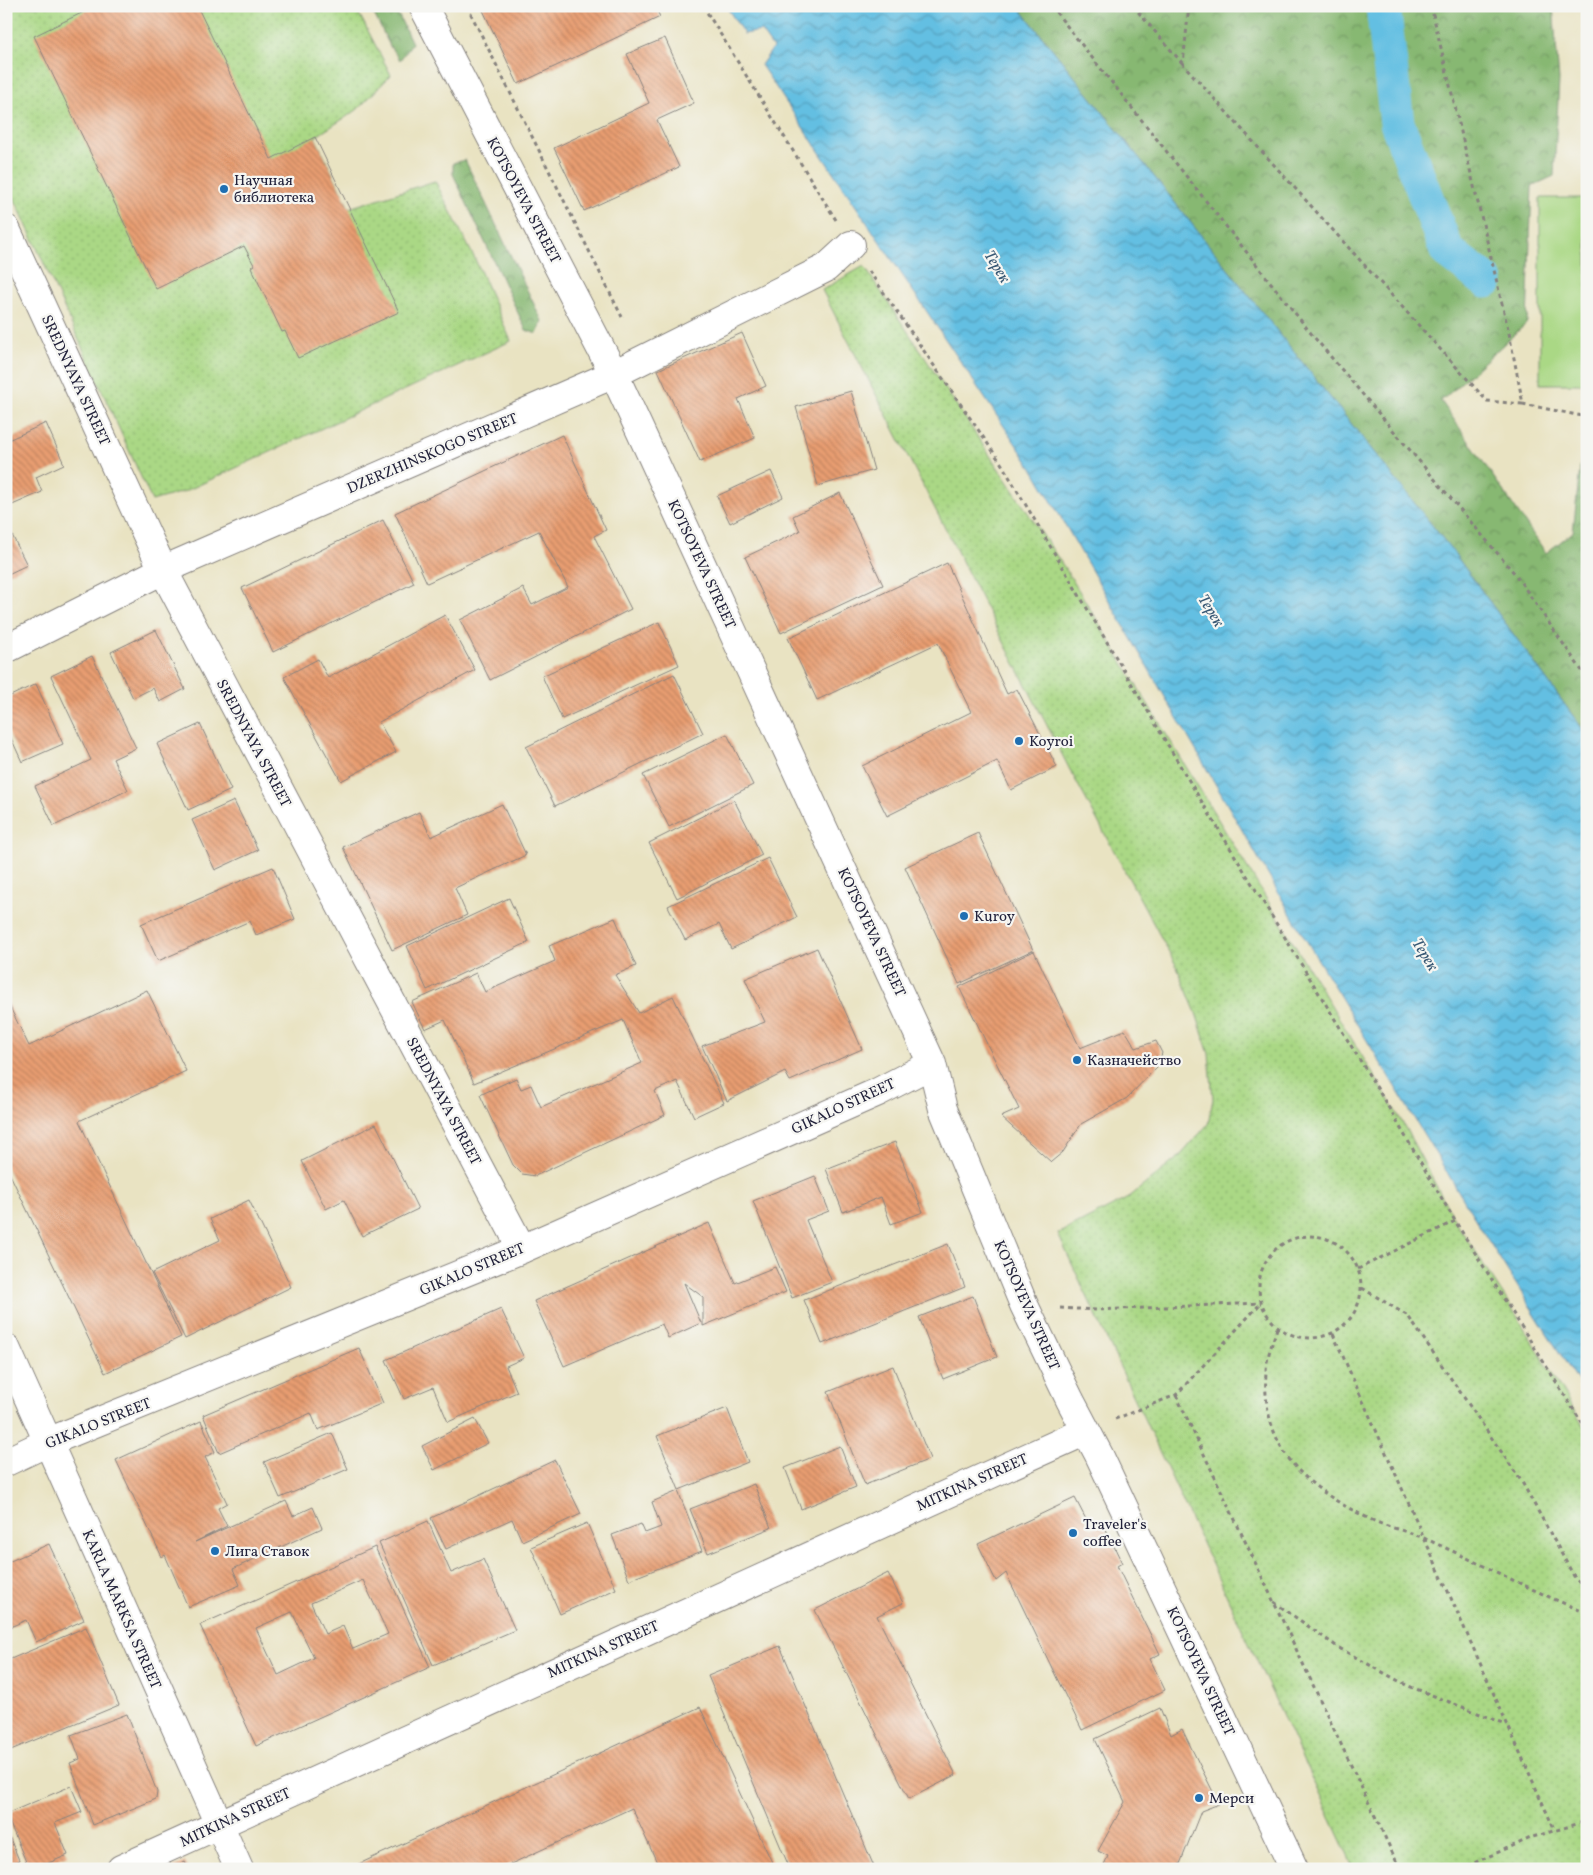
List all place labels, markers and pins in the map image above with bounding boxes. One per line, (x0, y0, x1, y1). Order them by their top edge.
place label: Научная библиотека (234, 171, 314, 209)
marker: Научная библиотека (218, 183, 230, 195)
place label: Koyroi (1029, 732, 1073, 753)
marker: Koyroi (1013, 735, 1025, 747)
place label: Kuroy (974, 907, 1015, 928)
marker: Kuroy (958, 910, 970, 922)
place label: Казначейство (1087, 1051, 1181, 1072)
marker: Казначейство (1071, 1054, 1083, 1066)
place label: Traveler's coffee (1083, 1515, 1147, 1553)
marker: Traveler's coffee (1067, 1527, 1079, 1539)
place label: Лига Ставок (225, 1542, 309, 1563)
marker: Лига Ставок (209, 1545, 221, 1557)
place label: Мерси (1209, 1789, 1254, 1810)
marker: Мерси (1193, 1792, 1205, 1804)

